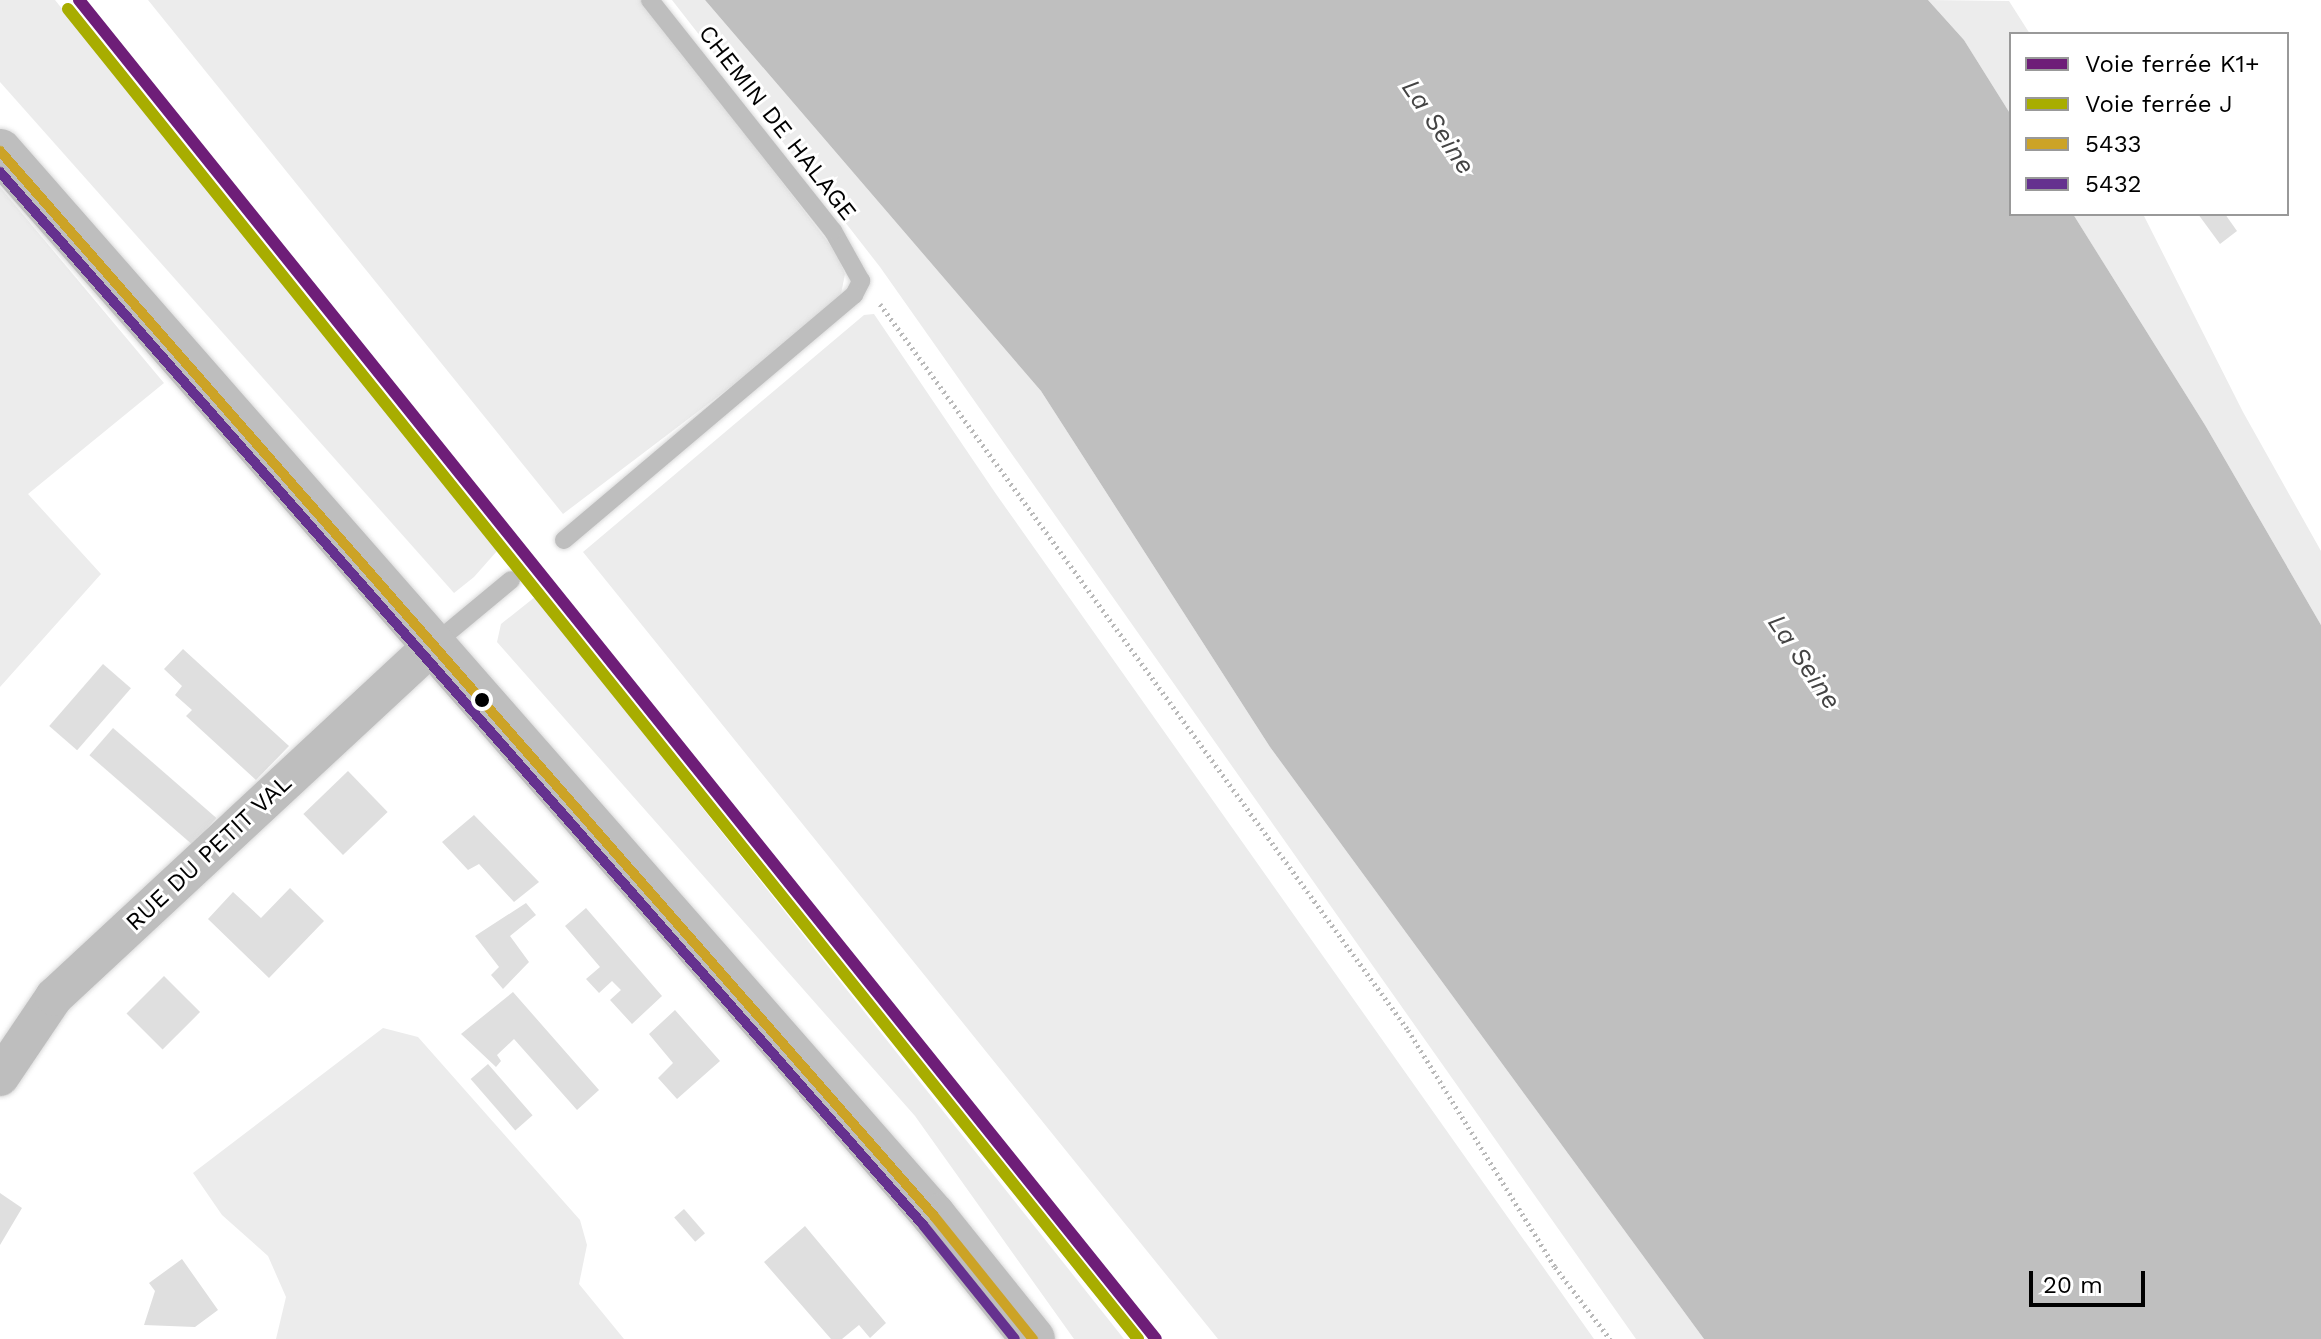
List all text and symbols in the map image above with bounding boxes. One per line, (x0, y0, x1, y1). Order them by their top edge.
street label: CHEMIN DE HALAGE (692, 20, 862, 226)
legend (2009, 32, 2289, 216)
text: Voie ferrée K1+ (2085, 50, 2259, 78)
water label: La Seine (1395, 74, 1481, 180)
text: Voie ferrée J (2085, 90, 2233, 118)
text: 5433 (2085, 130, 2142, 158)
text: 5432 (2085, 170, 2142, 198)
water label: La Seine (1761, 609, 1847, 715)
unlabelled marker (474, 692, 490, 708)
street label: RUE DU PETIT VAL (120, 768, 298, 938)
scale bar (2033, 1255, 2149, 1305)
text: 20 m (2043, 1271, 2103, 1299)

